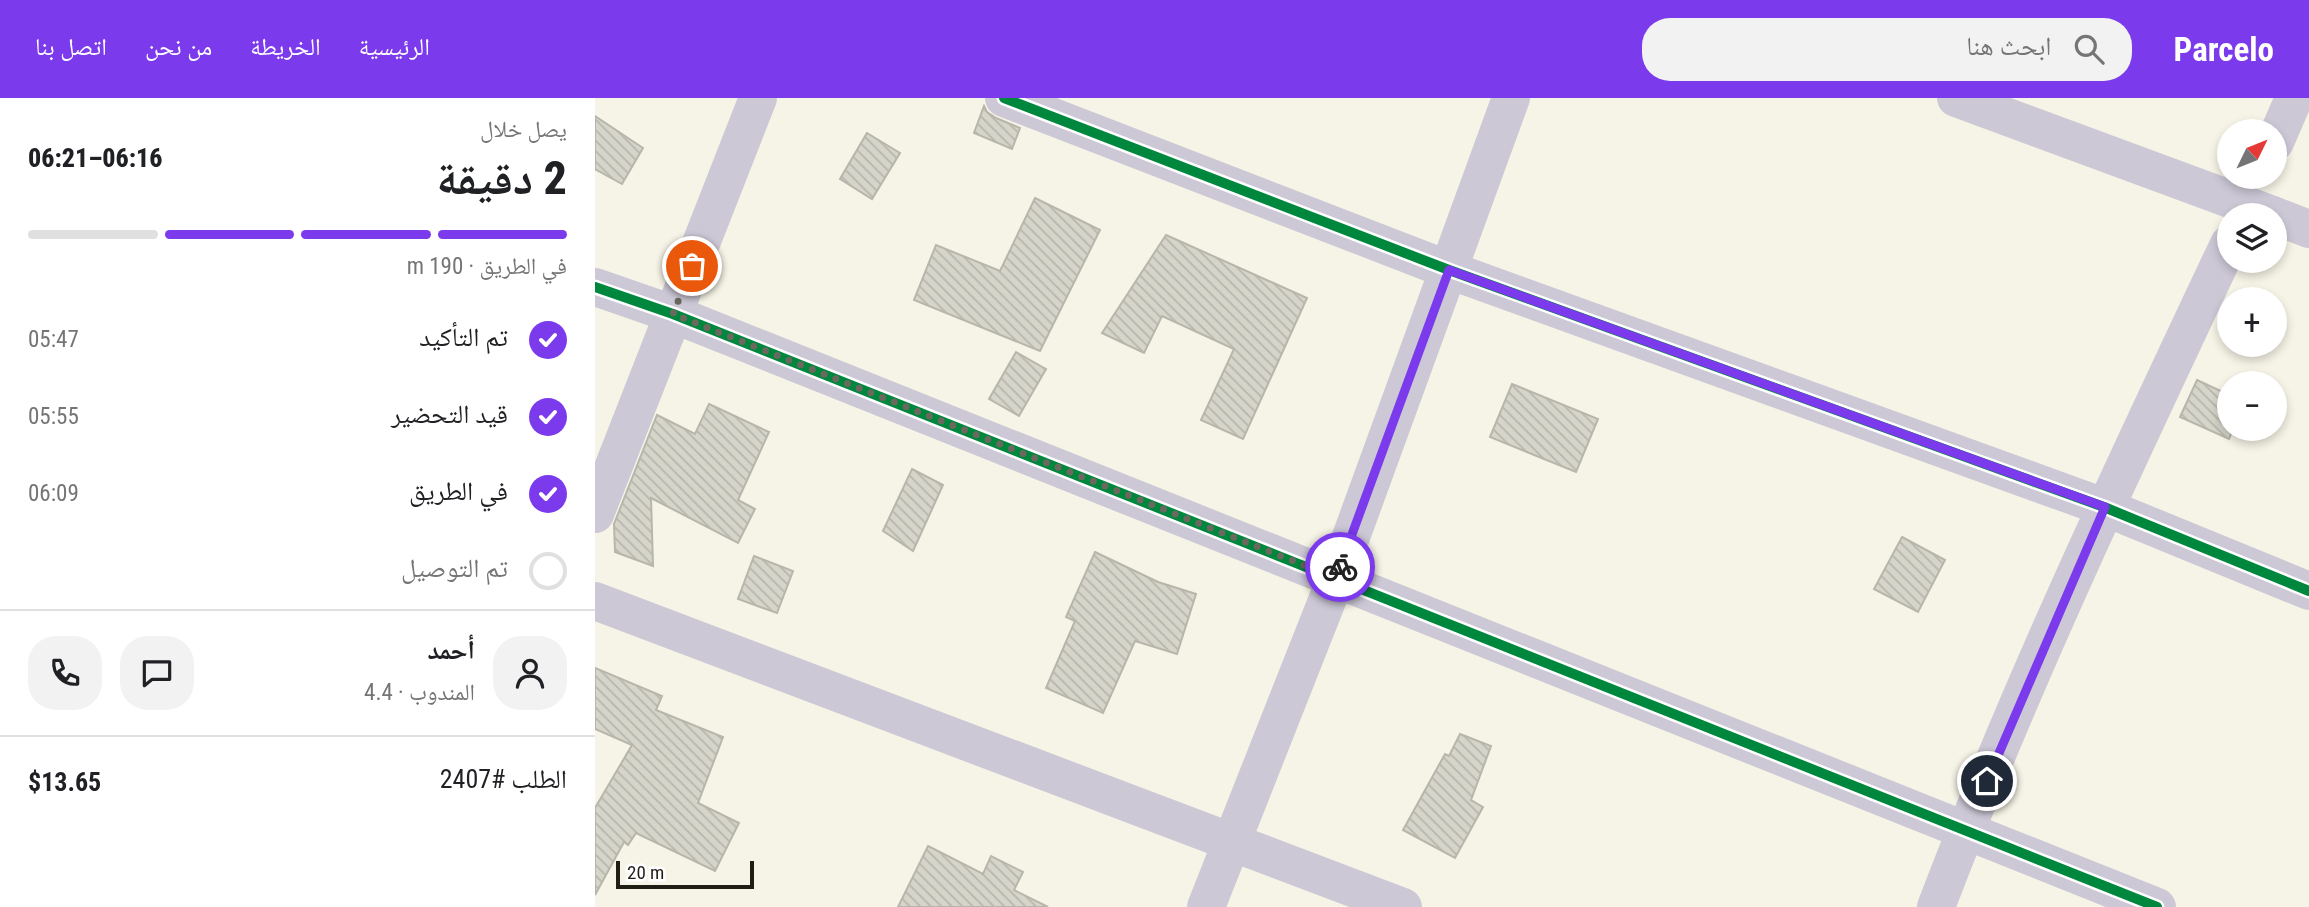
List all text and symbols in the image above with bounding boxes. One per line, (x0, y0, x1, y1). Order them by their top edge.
search box (1642, 18, 2132, 81)
icon: search (2070, 30, 2108, 68)
text: Parcelo (2174, 30, 2274, 69)
text: ابحث هنا (1966, 31, 2052, 61)
text: اتصل بنا (35, 33, 107, 61)
text: من نحن (145, 33, 212, 61)
text: الخريطة (250, 33, 321, 61)
text: الرئيسية (359, 33, 430, 61)
text: يصل خلال (480, 116, 567, 143)
north arrow (2217, 119, 2287, 189)
map controls (2217, 119, 2287, 441)
text: 06:16–06:21 (28, 143, 162, 173)
text: 2 دقيقة (436, 151, 567, 205)
button: layers (2217, 203, 2287, 273)
pin (662, 236, 722, 296)
icon: bag (673, 247, 711, 285)
text: في الطريق · 190 m (407, 253, 567, 280)
button: + (2217, 287, 2287, 357)
icon: check (529, 321, 567, 359)
text: تم التأكيد (419, 322, 508, 352)
text: 05:47 (28, 326, 79, 353)
button: − (2217, 371, 2287, 441)
icon: check (529, 398, 567, 436)
text: قيد التحضير (391, 399, 508, 429)
text: 05:55 (28, 403, 79, 430)
icon: check (529, 475, 567, 513)
text: في الطريق (409, 476, 508, 506)
text: 06:09 (28, 480, 79, 507)
courier (1305, 532, 1375, 602)
icon: bike (1321, 548, 1359, 586)
text: تم التوصيل (401, 553, 508, 583)
text: أحمد (427, 635, 475, 665)
button: phone (28, 636, 102, 710)
button: chat (120, 636, 194, 710)
button: person (493, 636, 567, 710)
text: المندوب · 4.4 (364, 679, 475, 706)
pin (1957, 751, 2017, 811)
icon: home (1968, 762, 2006, 800)
text: الطلب #2407 (440, 764, 567, 794)
text: $13.65 (28, 767, 101, 797)
scale bar (616, 858, 754, 890)
text: 20 m (627, 861, 664, 884)

